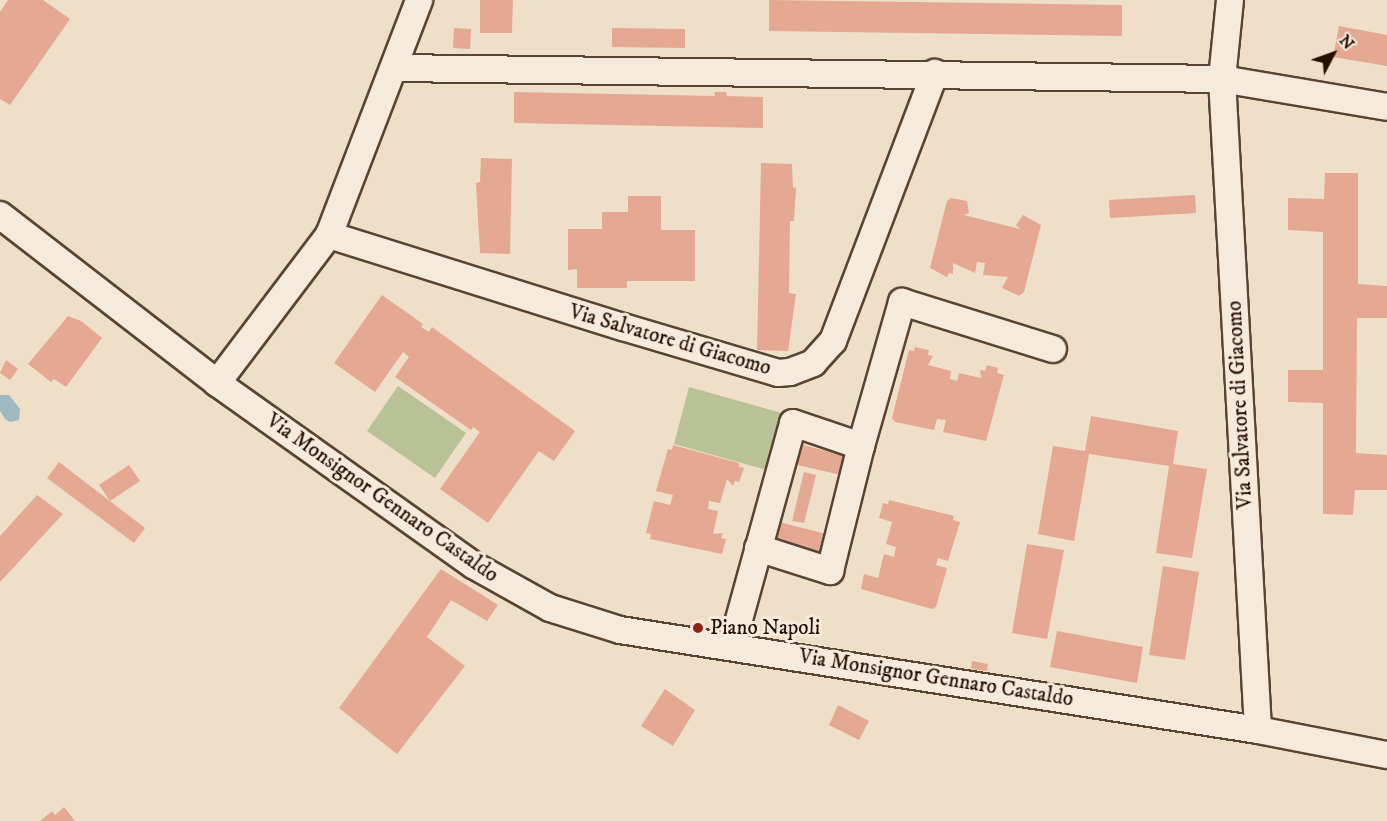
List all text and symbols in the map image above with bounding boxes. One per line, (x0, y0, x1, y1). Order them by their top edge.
north arrow (1303, 24, 1363, 84)
text: N (1335, 31, 1358, 54)
street label: Via Salvatore di Giacomo (566, 299, 774, 381)
street label: Via Salvatore di Giacomo (1222, 300, 1258, 510)
street label: Via Monsignor Gennaro Castaldo (261, 408, 503, 588)
place label: Piano Napoli (710, 615, 820, 641)
marker: Piano Napoli (691, 621, 705, 635)
street label: Via Monsignor Gennaro Castaldo (797, 644, 1075, 712)

